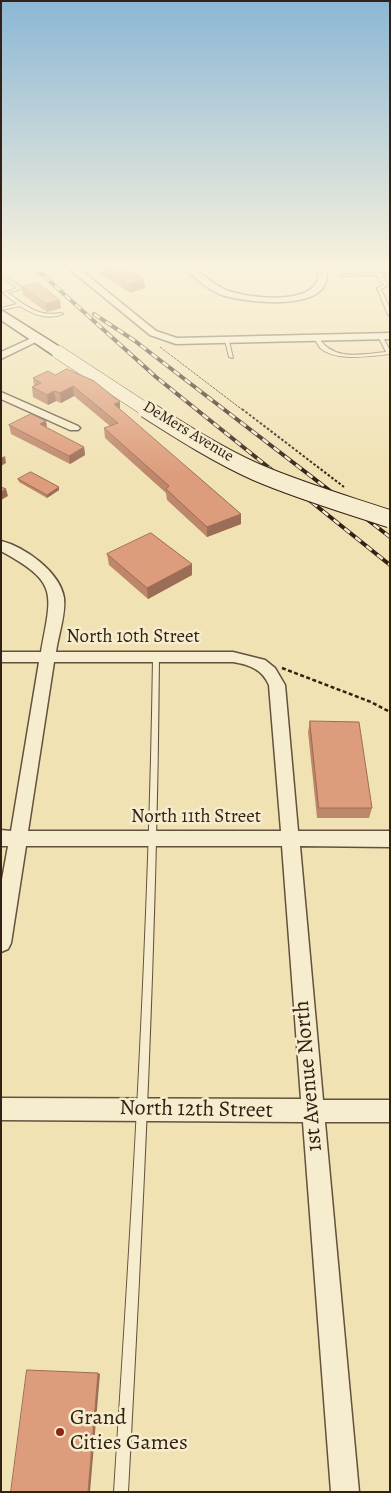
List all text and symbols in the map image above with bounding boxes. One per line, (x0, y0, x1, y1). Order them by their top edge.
street label: DeMers Avenue (139, 397, 237, 467)
street label: North 10th Street (66, 626, 200, 648)
street label: North 11th Street (131, 806, 261, 828)
street label: 1st Avenue North (289, 999, 329, 1153)
street label: North 12th Street (119, 1095, 273, 1125)
place label: Grand Cities Games (70, 1406, 188, 1458)
marker: Grand Cities Games (54, 1426, 66, 1438)

